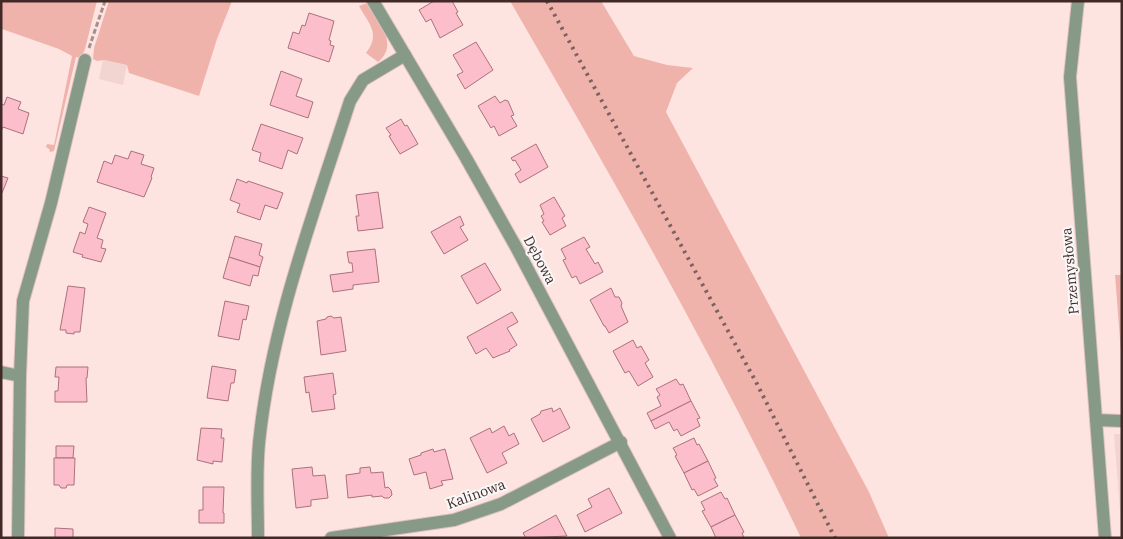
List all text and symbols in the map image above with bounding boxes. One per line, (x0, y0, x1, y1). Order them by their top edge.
street label: Przemysłowa (1057, 226, 1083, 315)
street label: Dębowa (520, 233, 560, 288)
street label: Kalinowa (444, 475, 508, 513)

